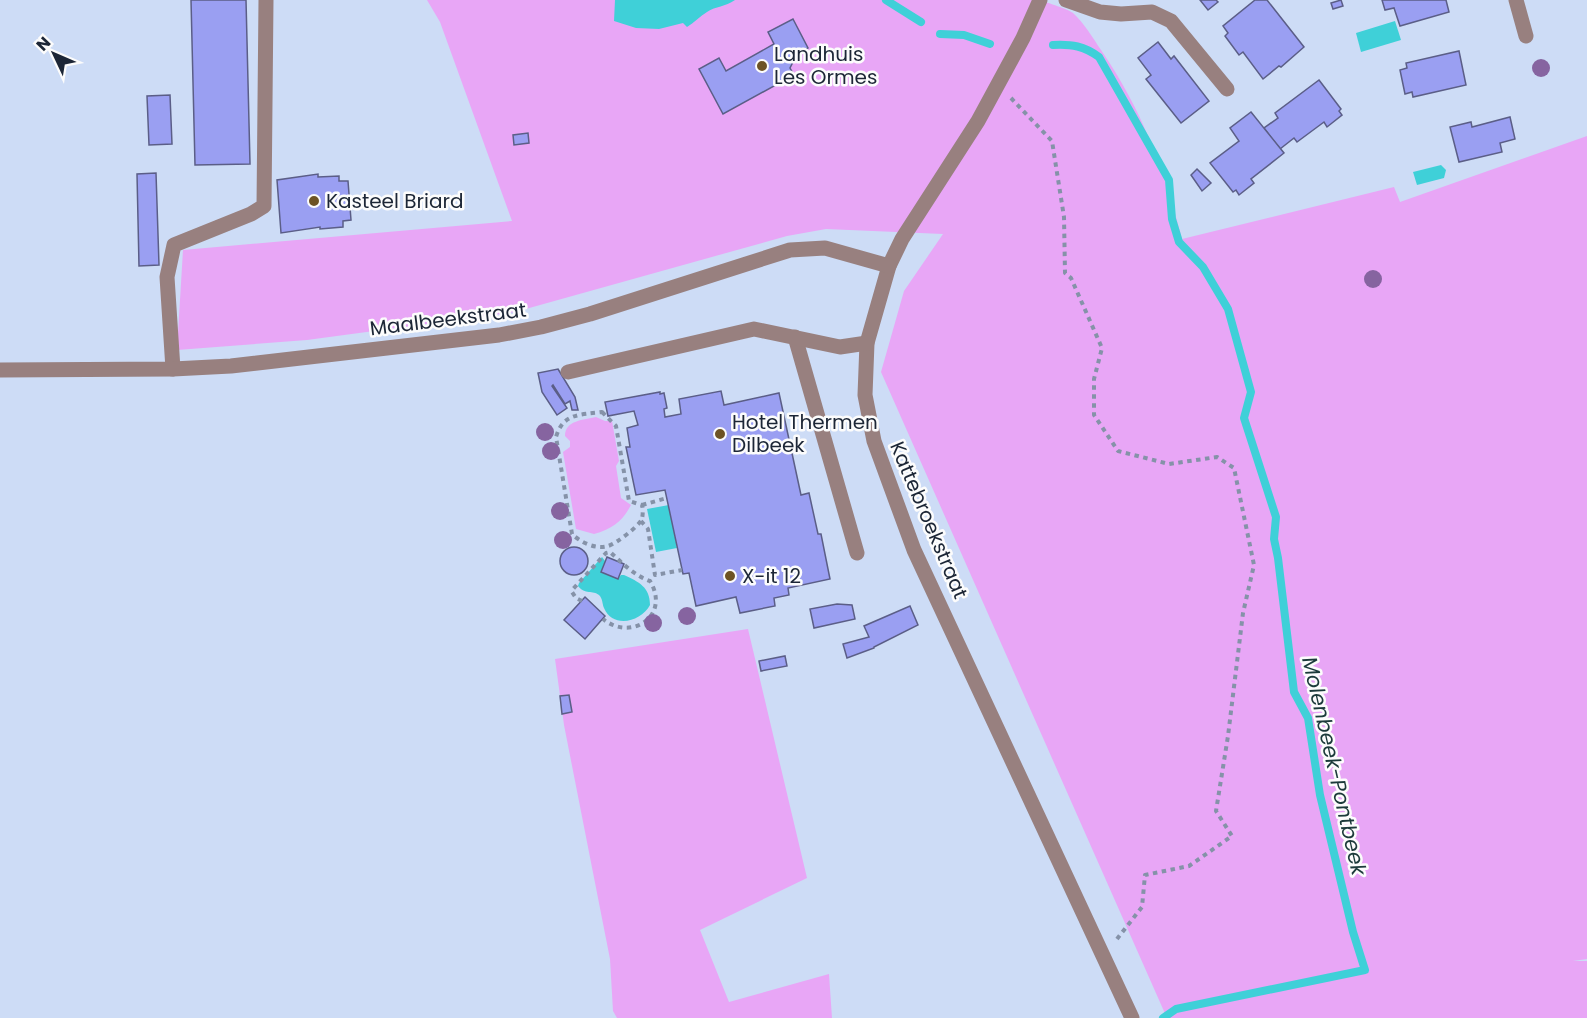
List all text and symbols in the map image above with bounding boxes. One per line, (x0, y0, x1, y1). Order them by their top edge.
north arrow (24, 24, 84, 84)
text: N (31, 32, 56, 56)
place label: Landhuis Les Ormes (774, 40, 877, 91)
marker: Landhuis Les Ormes (755, 59, 769, 73)
place label: Kasteel Briard (326, 187, 463, 215)
marker: Kasteel Briard (307, 194, 321, 208)
street label: Maalbeekstraat (368, 296, 528, 342)
place label: Hotel Thermen Dilbeek (732, 408, 878, 459)
marker: Hotel Thermen Dilbeek (713, 427, 727, 441)
street label: Kattebroekstraat (883, 437, 975, 603)
place label: X-it 12 (742, 562, 801, 590)
marker: X-it 12 (723, 569, 737, 583)
water label: Molenbeek-Pontbeek (1295, 654, 1374, 879)

